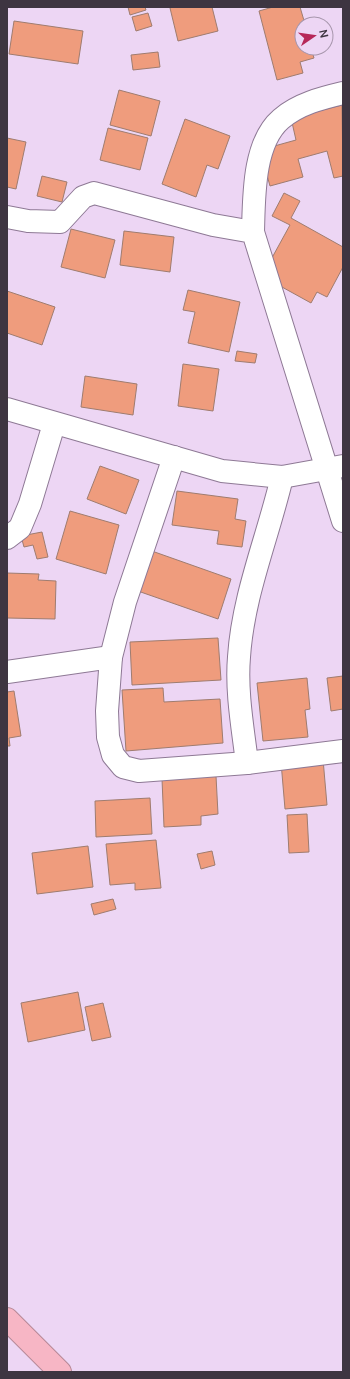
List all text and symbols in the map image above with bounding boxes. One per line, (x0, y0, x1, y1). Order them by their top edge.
north arrow (294, 16, 334, 56)
text: N (316, 28, 332, 39)

